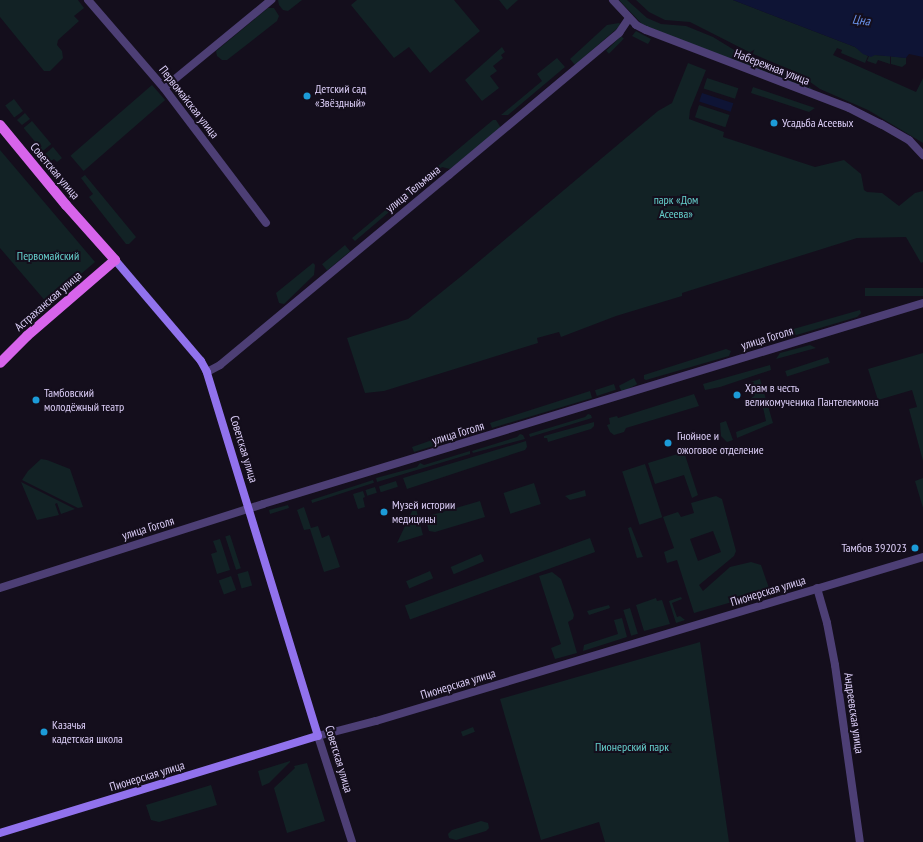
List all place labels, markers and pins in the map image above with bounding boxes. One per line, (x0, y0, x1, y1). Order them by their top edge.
place label: Детский сад «Звёздный» (315, 82, 366, 110)
marker: Детский сад «Звёздный» (302, 91, 312, 101)
place label: Усадьба Асеевых (782, 116, 854, 130)
marker: Усадьба Асеевых (769, 118, 779, 128)
place label: Храм в честь великомученика Пантелеимона (745, 381, 879, 409)
place label: Тамбовский молодёжный театр (44, 386, 124, 414)
marker: Храм в честь великомученика Пантелеимона (732, 390, 742, 400)
marker: Тамбовский молодёжный театр (31, 395, 41, 405)
place label: Гнойное и ожоговое отделение (677, 429, 764, 457)
marker: Гнойное и ожоговое отделение (662, 437, 674, 449)
place label: Музей истории медицины (392, 498, 455, 526)
marker: Музей истории медицины (379, 507, 389, 517)
place label: Тамбов 392023 (842, 541, 907, 555)
marker: Тамбов 392023 (910, 543, 920, 553)
place label: Казачья кадетская школа (52, 718, 123, 746)
marker: Казачья кадетская школа (39, 727, 49, 737)

